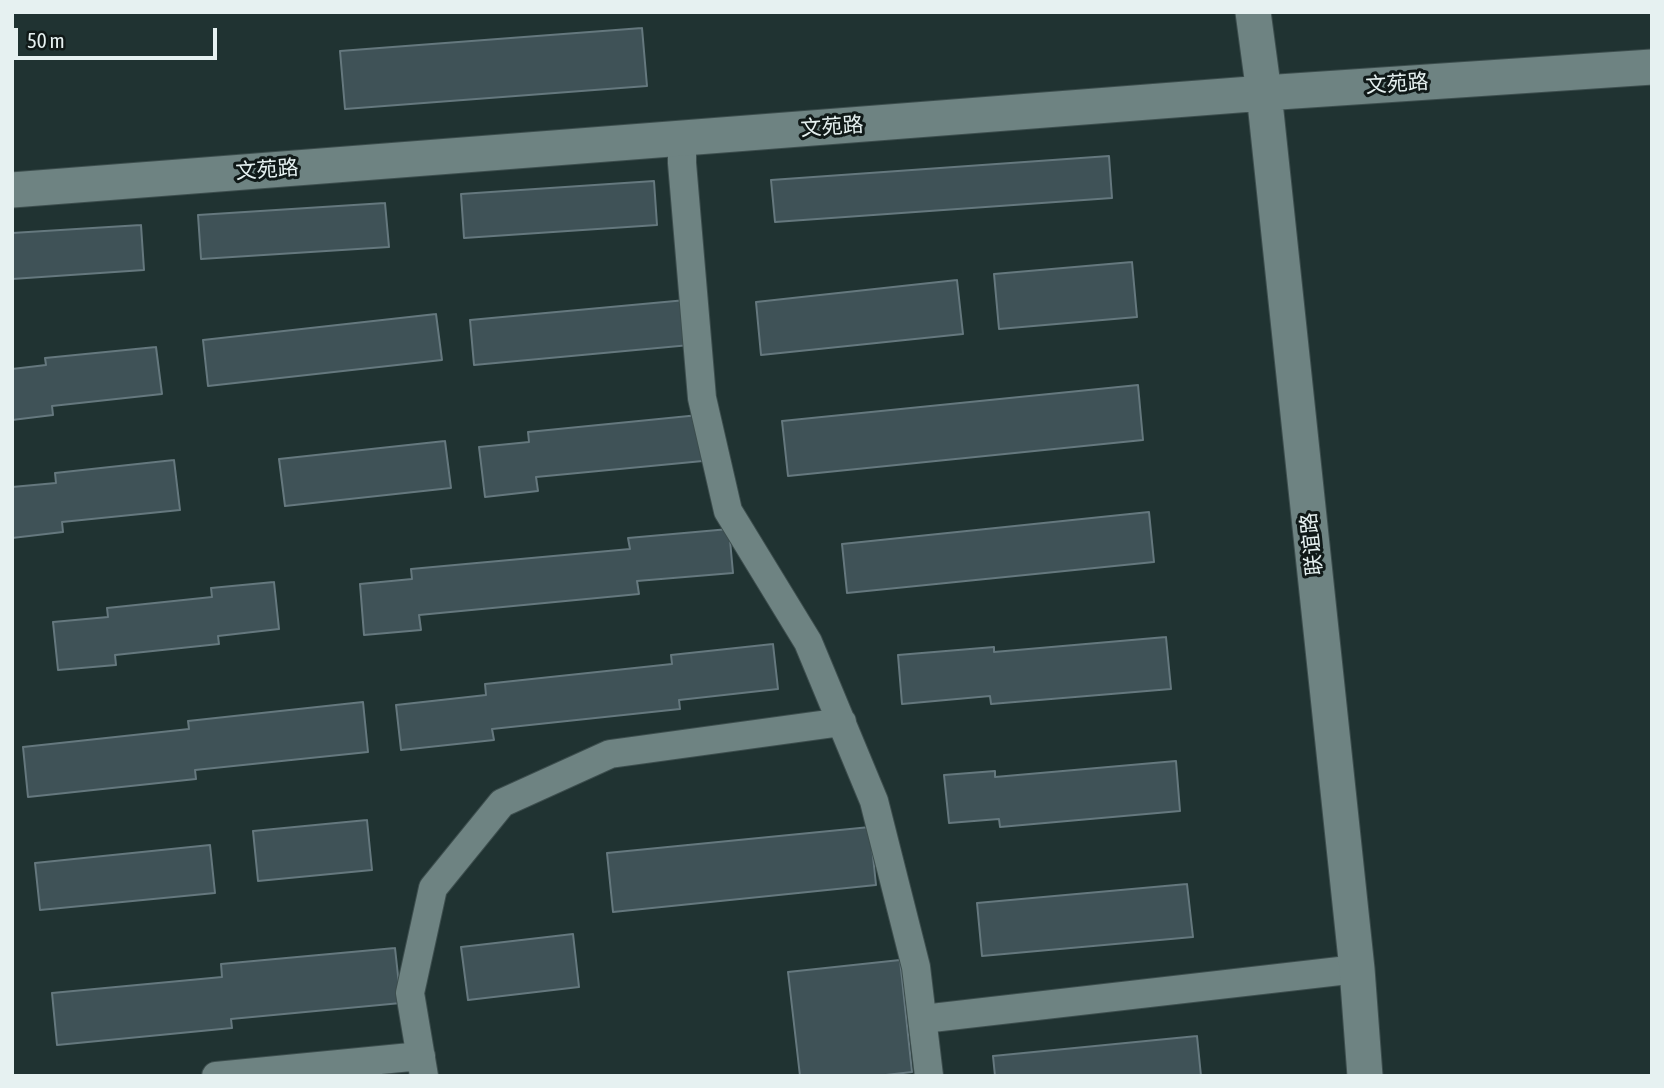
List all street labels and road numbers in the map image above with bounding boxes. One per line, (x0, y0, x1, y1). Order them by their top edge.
street label: 文苑路 (1365, 69, 1429, 99)
street label: 文苑路 (800, 112, 864, 142)
street label: 文苑路 (235, 155, 299, 185)
street label: 联谊路 (1296, 511, 1328, 577)

